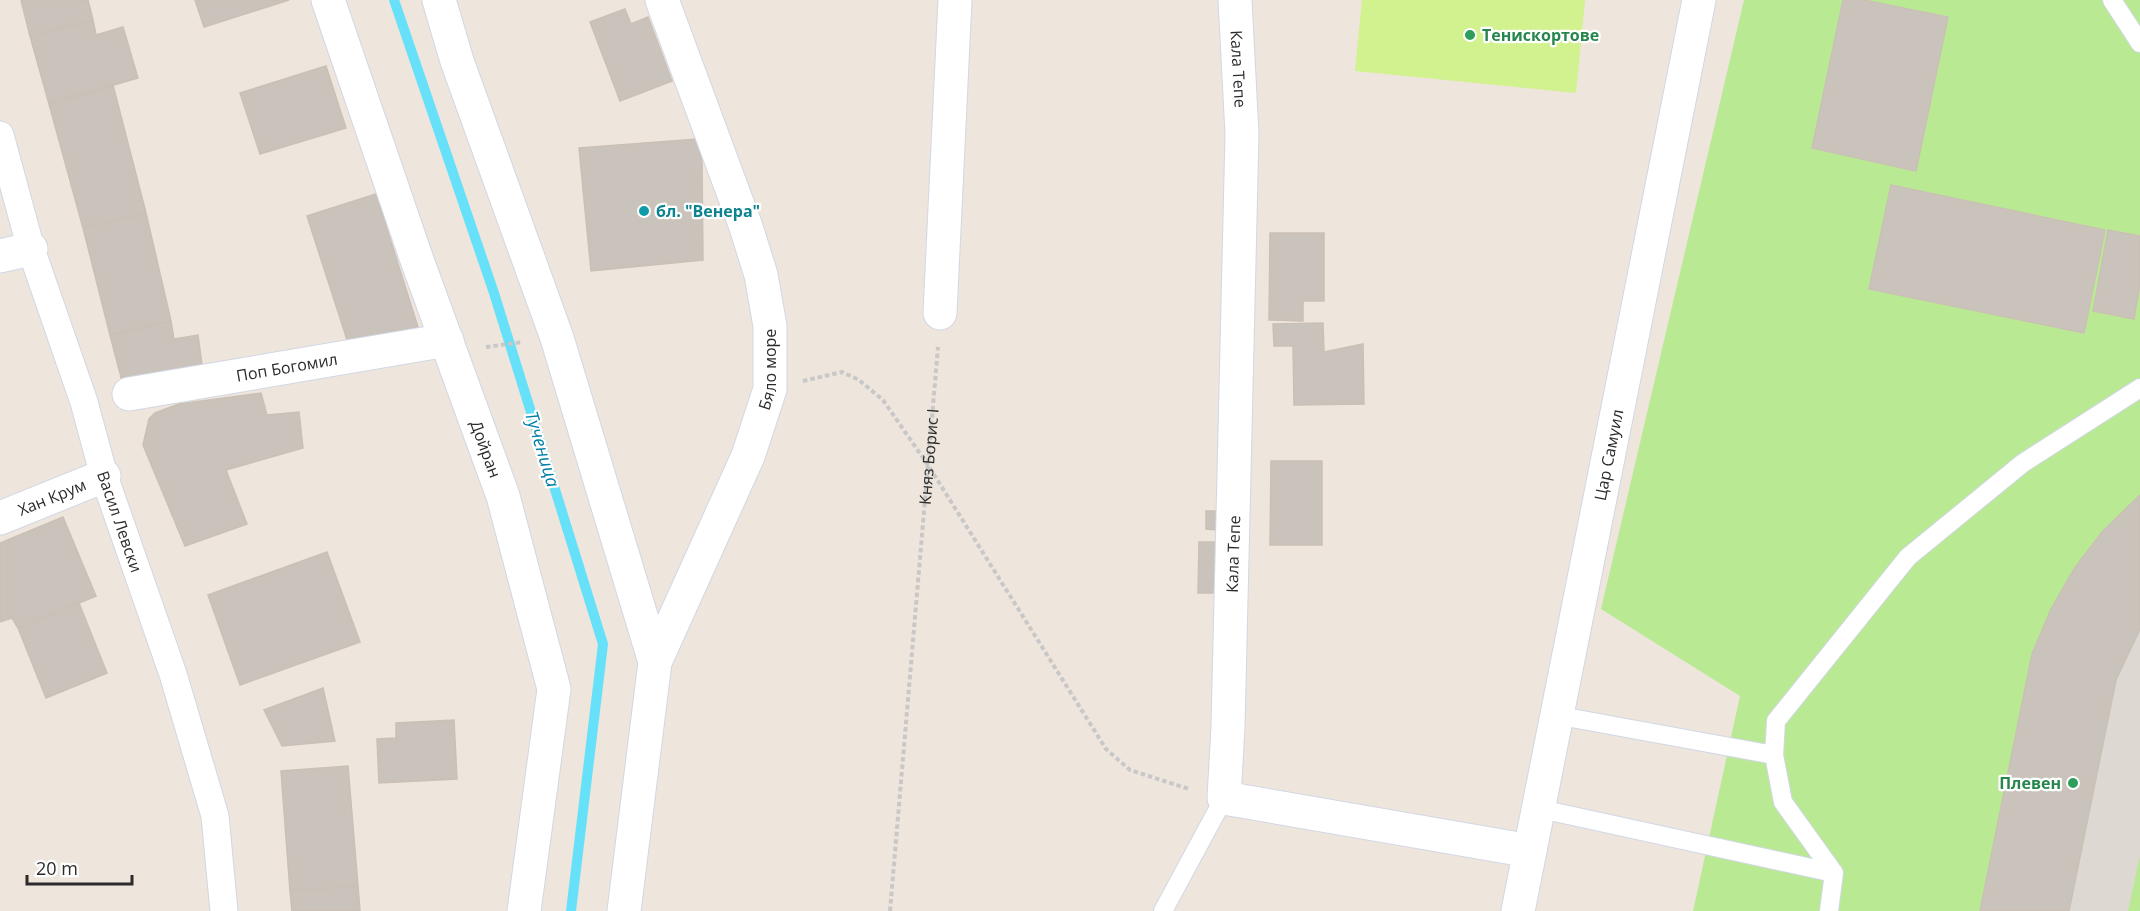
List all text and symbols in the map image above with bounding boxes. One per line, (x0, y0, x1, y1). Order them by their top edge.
place label: Тенискортове (1482, 24, 1599, 46)
marker: Тенискортове (1463, 28, 1477, 42)
street label: Кала Тепе (1226, 30, 1252, 108)
place label: бл. "Венера" (656, 200, 760, 222)
marker: бл. "Венера" (637, 204, 651, 218)
street label: Бяло море (753, 329, 781, 413)
street label: Поп Богомил (234, 348, 339, 387)
street label: Цар Самуил (1589, 407, 1628, 503)
water label: Тученица (520, 408, 566, 490)
street label: Княз Борис I (914, 408, 944, 506)
street label: Дойран (465, 417, 506, 481)
street label: Васил Левски (92, 468, 148, 575)
street label: Хан Крум (15, 473, 89, 521)
street label: Кала Тепе (1221, 515, 1245, 593)
place label: Плевен (1999, 772, 2061, 794)
marker: Плевен (2066, 776, 2080, 790)
scale bar (27, 848, 132, 886)
text: 20 m (36, 856, 78, 880)

